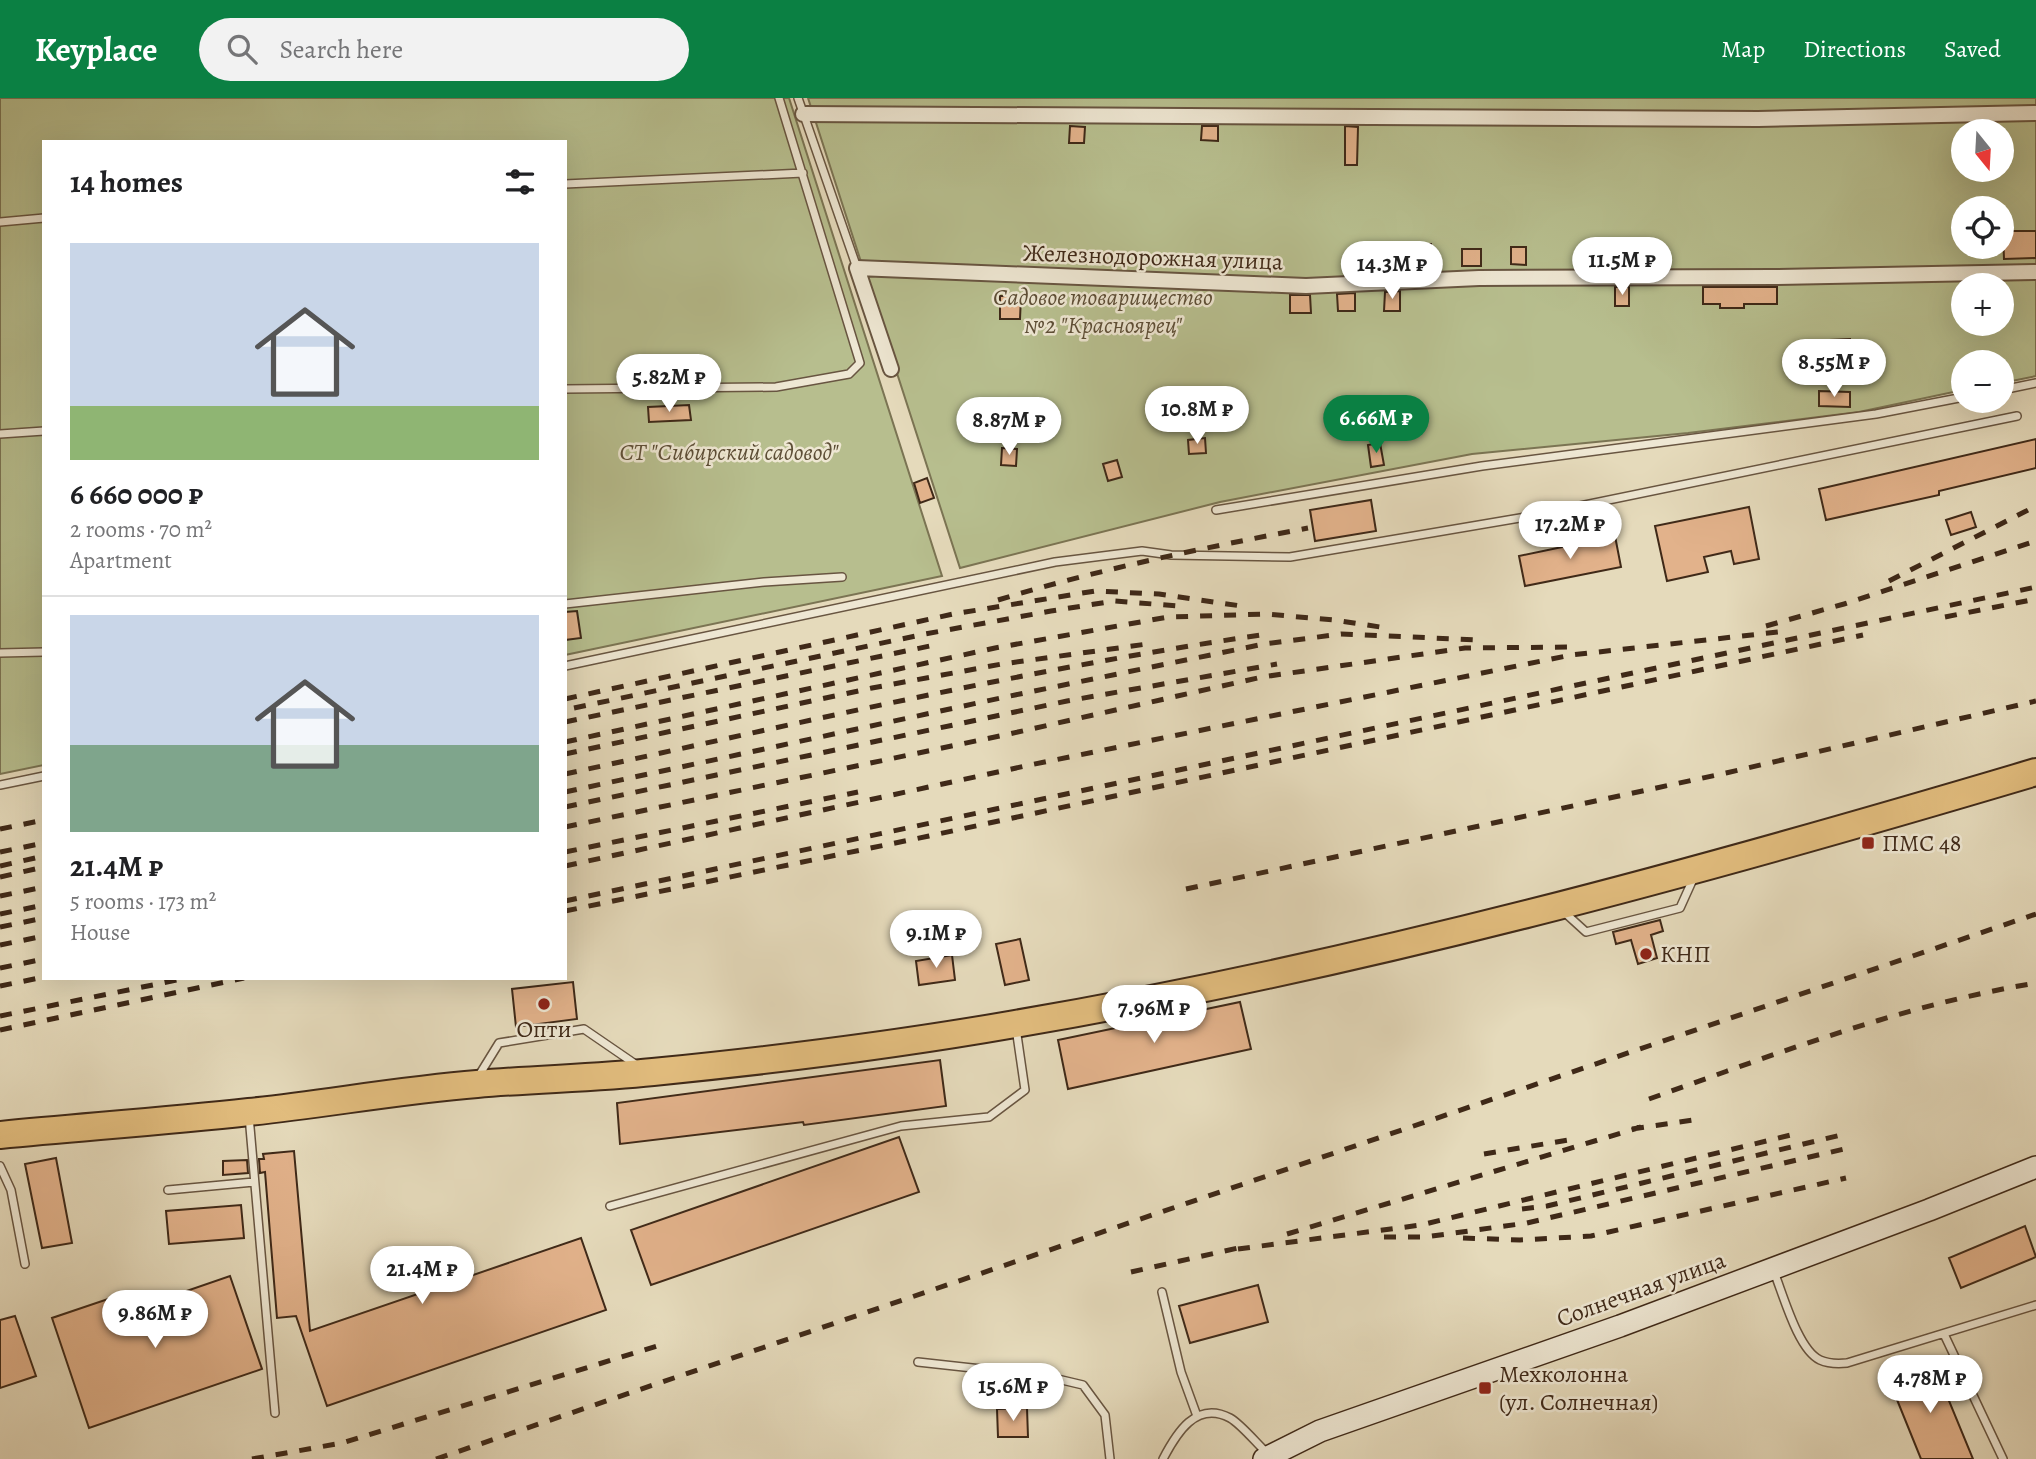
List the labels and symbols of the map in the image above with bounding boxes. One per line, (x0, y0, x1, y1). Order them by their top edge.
north arrow (1951, 119, 2014, 182)
street label: Железнодорожная улица (1022, 236, 1284, 278)
pin: 11.5M ₽ (1557, 238, 1687, 297)
pin: 14.3M ₽ (1327, 242, 1457, 301)
park label: Садовое товарищество №2 "Красноярец" (993, 281, 1213, 341)
pin: 8.55M ₽ (1769, 340, 1899, 399)
pin: 5.82M ₽ (604, 354, 734, 414)
pin: 10.8M ₽ (1132, 386, 1262, 446)
pin: 6.66M ₽ (1311, 396, 1441, 455)
pin: 8.87M ₽ (944, 398, 1074, 457)
park label: СТ "Сибирский садовод" (619, 436, 840, 468)
pin: 17.2M ₽ (1505, 502, 1635, 561)
place label: ПМС 48 (1882, 827, 1961, 859)
marker: ПМС 48 (1860, 835, 1876, 851)
pin: 9.1M ₽ (879, 910, 993, 970)
place label: КНП (1660, 938, 1710, 970)
marker: КНП (1638, 946, 1654, 962)
pin: 7.96M ₽ (1089, 986, 1219, 1045)
marker: Опти (536, 996, 552, 1012)
place label: Опти (517, 1013, 571, 1045)
street label: Солнечная улица (1552, 1244, 1730, 1334)
pin: 21.4M ₽ (357, 1246, 487, 1306)
pin: 9.86M ₽ (90, 1290, 220, 1350)
pin: 4.78M ₽ (1865, 1356, 1995, 1415)
place label: Мехколонна (ул. Солнечная) (1499, 1358, 1658, 1418)
pin: 15.6M ₽ (948, 1364, 1078, 1423)
marker: Мехколонна (ул. Солнечная) (1477, 1380, 1493, 1396)

